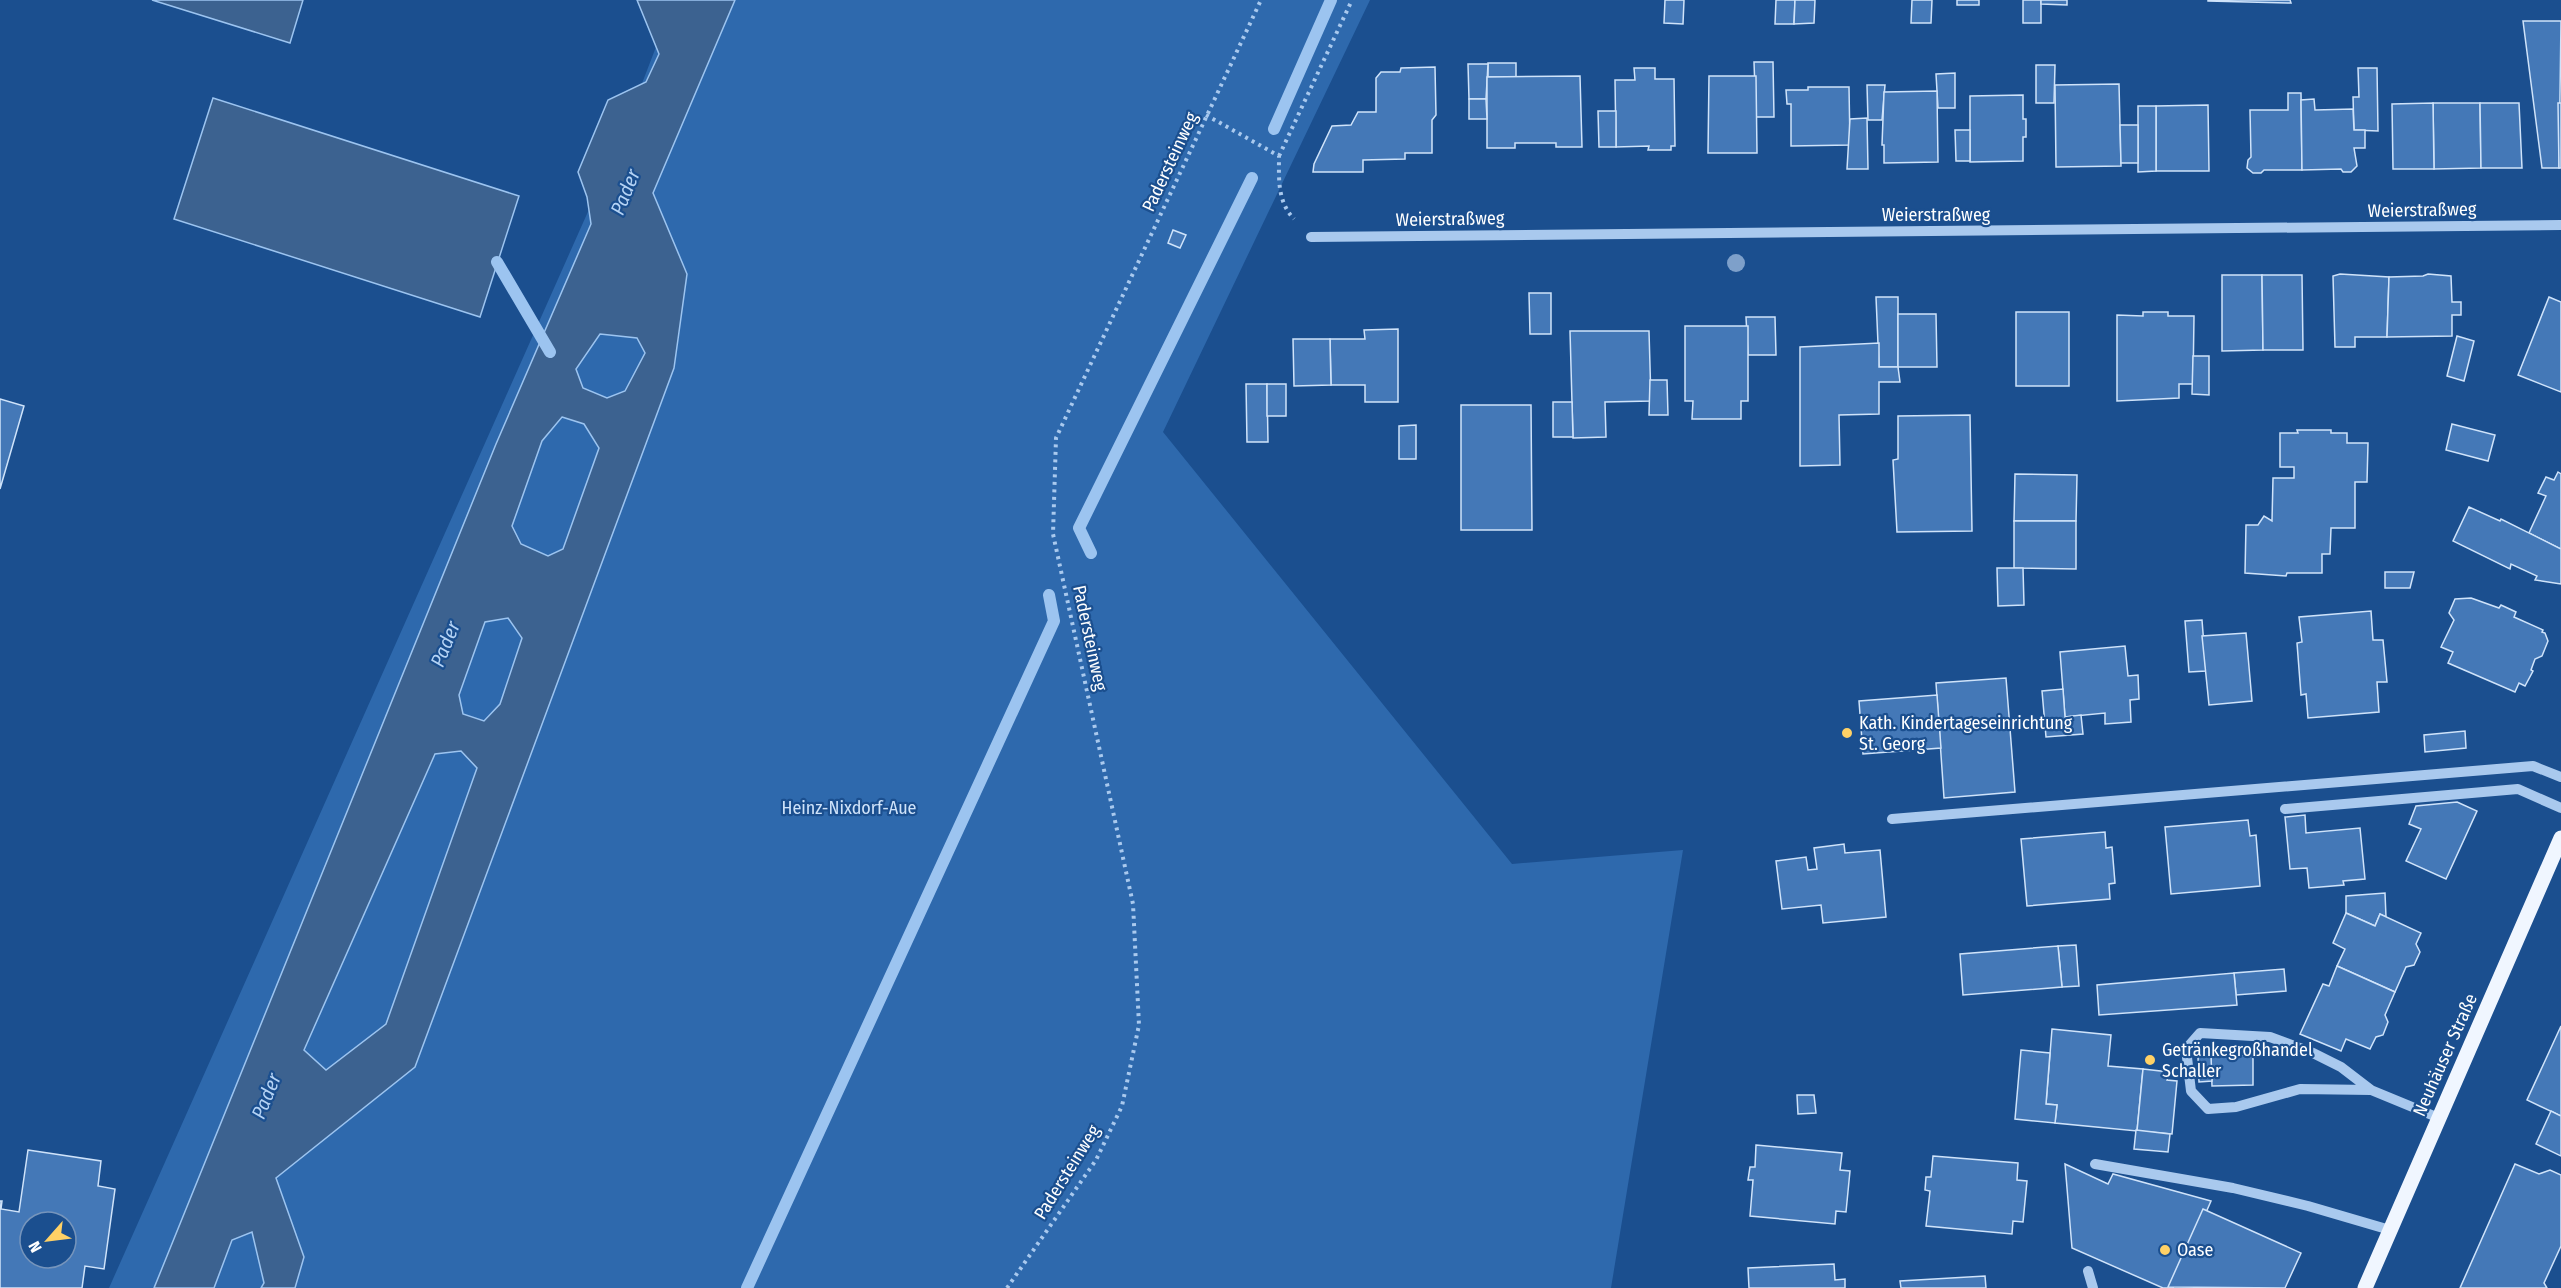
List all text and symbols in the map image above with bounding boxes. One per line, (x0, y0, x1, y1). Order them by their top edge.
street label: Padersteinweg (1137, 108, 1203, 215)
water label: Pader (605, 165, 645, 218)
street label: Weierstraßweg (2368, 198, 2477, 222)
street label: Weierstraßweg (1882, 204, 1991, 226)
street label: Weierstraßweg (1396, 207, 1505, 231)
street label: Padersteinweg (1068, 583, 1112, 693)
water label: Pader (425, 617, 465, 670)
place label: Kath. Kindertageseinrichtung St. Georg (1859, 712, 2073, 755)
marker: Kath. Kindertageseinrichtung St. Georg (1840, 726, 1854, 740)
park label: Heinz-Nixdorf-Aue (782, 797, 917, 819)
street label: Neuhäuser Straße (2408, 990, 2482, 1120)
place label: Getränkegroßhandel Schaller (2162, 1039, 2313, 1082)
marker: Getränkegroßhandel Schaller (2143, 1053, 2157, 1067)
water label: Pader (246, 1069, 286, 1122)
street label: Padersteinweg (1029, 1120, 1105, 1223)
north arrow (18, 1210, 78, 1270)
text: N (25, 1238, 46, 1256)
place label: Oase (2177, 1239, 2214, 1261)
marker: Oase (2158, 1243, 2172, 1257)

